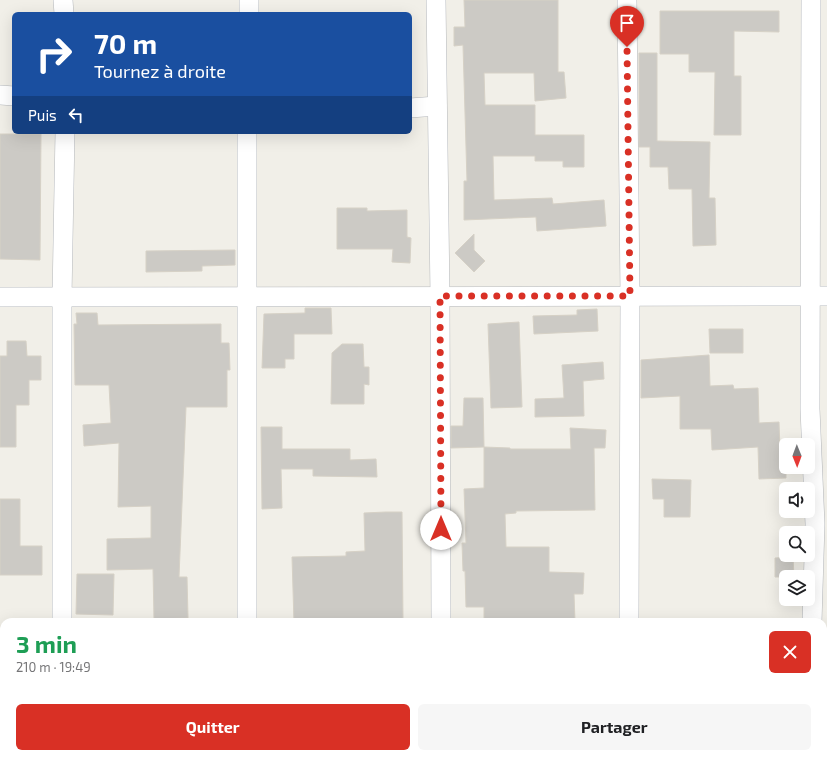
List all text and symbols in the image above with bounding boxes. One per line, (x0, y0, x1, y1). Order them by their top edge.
pin (610, 6, 644, 47)
icon: arrive (616, 12, 638, 34)
text: 70 m (94, 26, 157, 60)
icon: right (28, 28, 80, 80)
text: Tournez à droite (94, 60, 226, 82)
icon: left (65, 104, 87, 126)
text: Puis (28, 106, 57, 124)
north arrow (779, 438, 815, 474)
map controls (779, 438, 815, 606)
button: sound (779, 482, 815, 518)
position arrow (420, 508, 462, 550)
button: search (779, 526, 815, 562)
button: layers (779, 570, 815, 606)
text: 3 min (16, 629, 77, 658)
button: close (769, 631, 811, 673)
text: 210 m · 19:49 (16, 659, 91, 675)
button: Quitter (16, 704, 410, 750)
button: Partager (418, 704, 811, 750)

